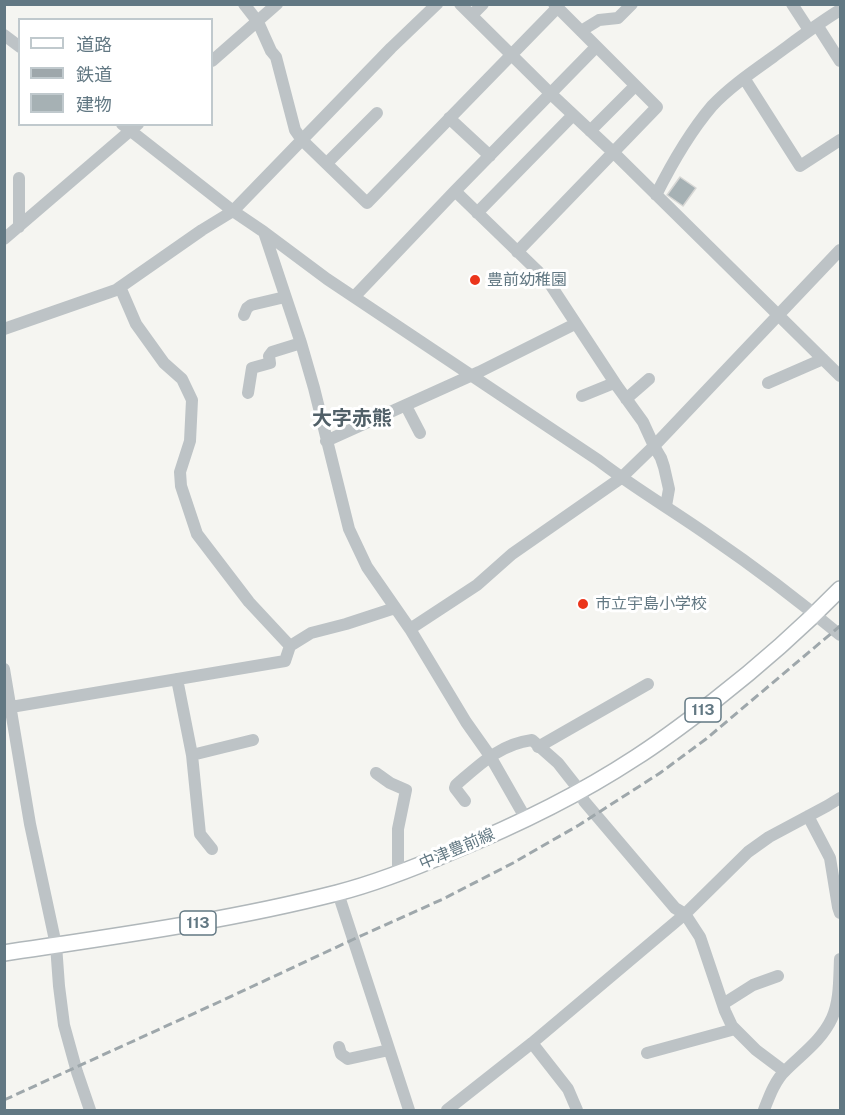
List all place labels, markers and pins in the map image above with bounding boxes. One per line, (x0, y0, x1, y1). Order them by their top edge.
place label: 豊前幼稚園 (487, 270, 567, 290)
marker: 豊前幼稚園 (468, 273, 482, 287)
place label: 市立宇島小学校 (595, 594, 707, 614)
marker: 市立宇島小学校 (576, 597, 590, 611)

